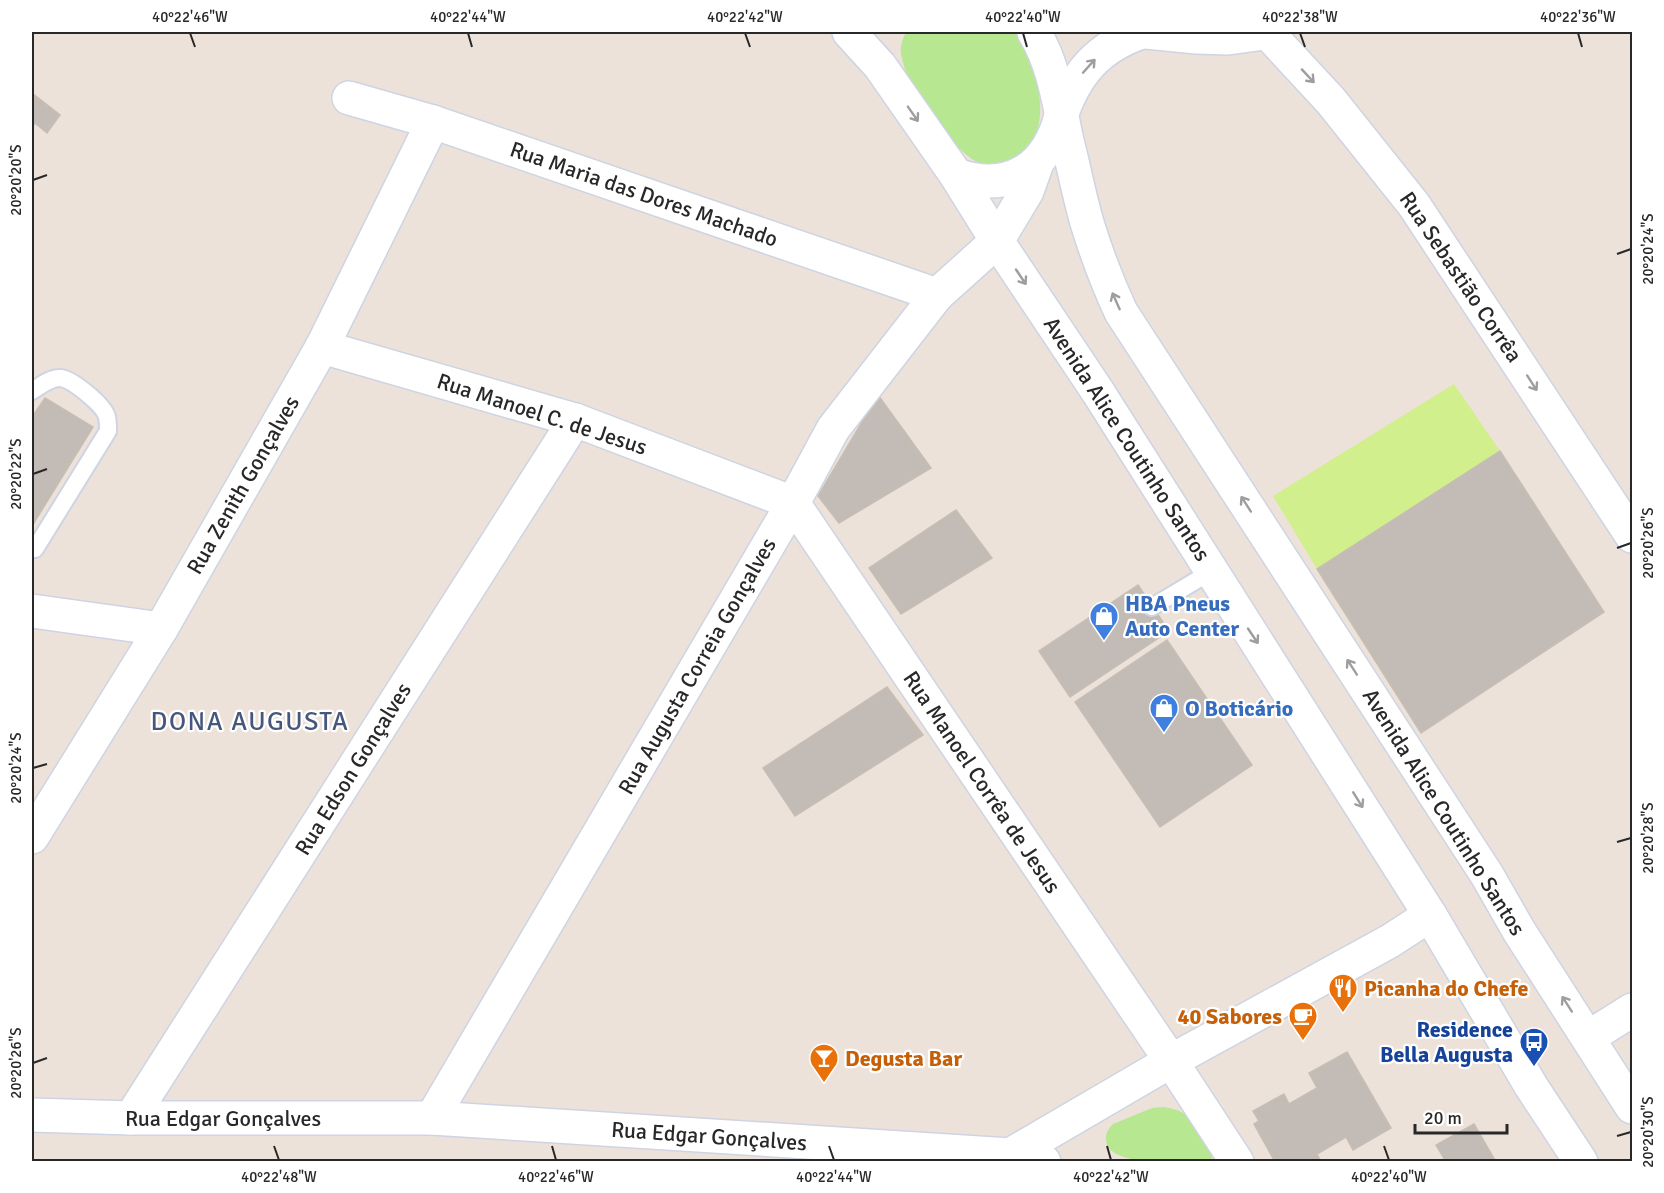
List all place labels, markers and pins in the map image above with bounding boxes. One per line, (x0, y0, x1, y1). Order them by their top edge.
place label: HBA Pneus Auto Center (1125, 590, 1239, 642)
shop icon: HBA Pneus Auto Center (1088, 600, 1120, 642)
shop icon: O Boticário (1148, 692, 1180, 734)
place label: O Boticário (1185, 695, 1293, 722)
restaurant icon: Picanha do Chefe (1327, 972, 1359, 1014)
place label: Picanha do Chefe (1364, 975, 1529, 1002)
cafe icon: 40 Sabores (1287, 1000, 1319, 1042)
place label: 40 Sabores (1178, 1003, 1282, 1030)
place label: Residence Bella Augusta (1380, 1016, 1513, 1068)
bus stop icon: Residence Bella Augusta (1518, 1026, 1550, 1068)
bar icon: Degusta Bar (808, 1042, 840, 1084)
place label: Degusta Bar (845, 1045, 962, 1072)

